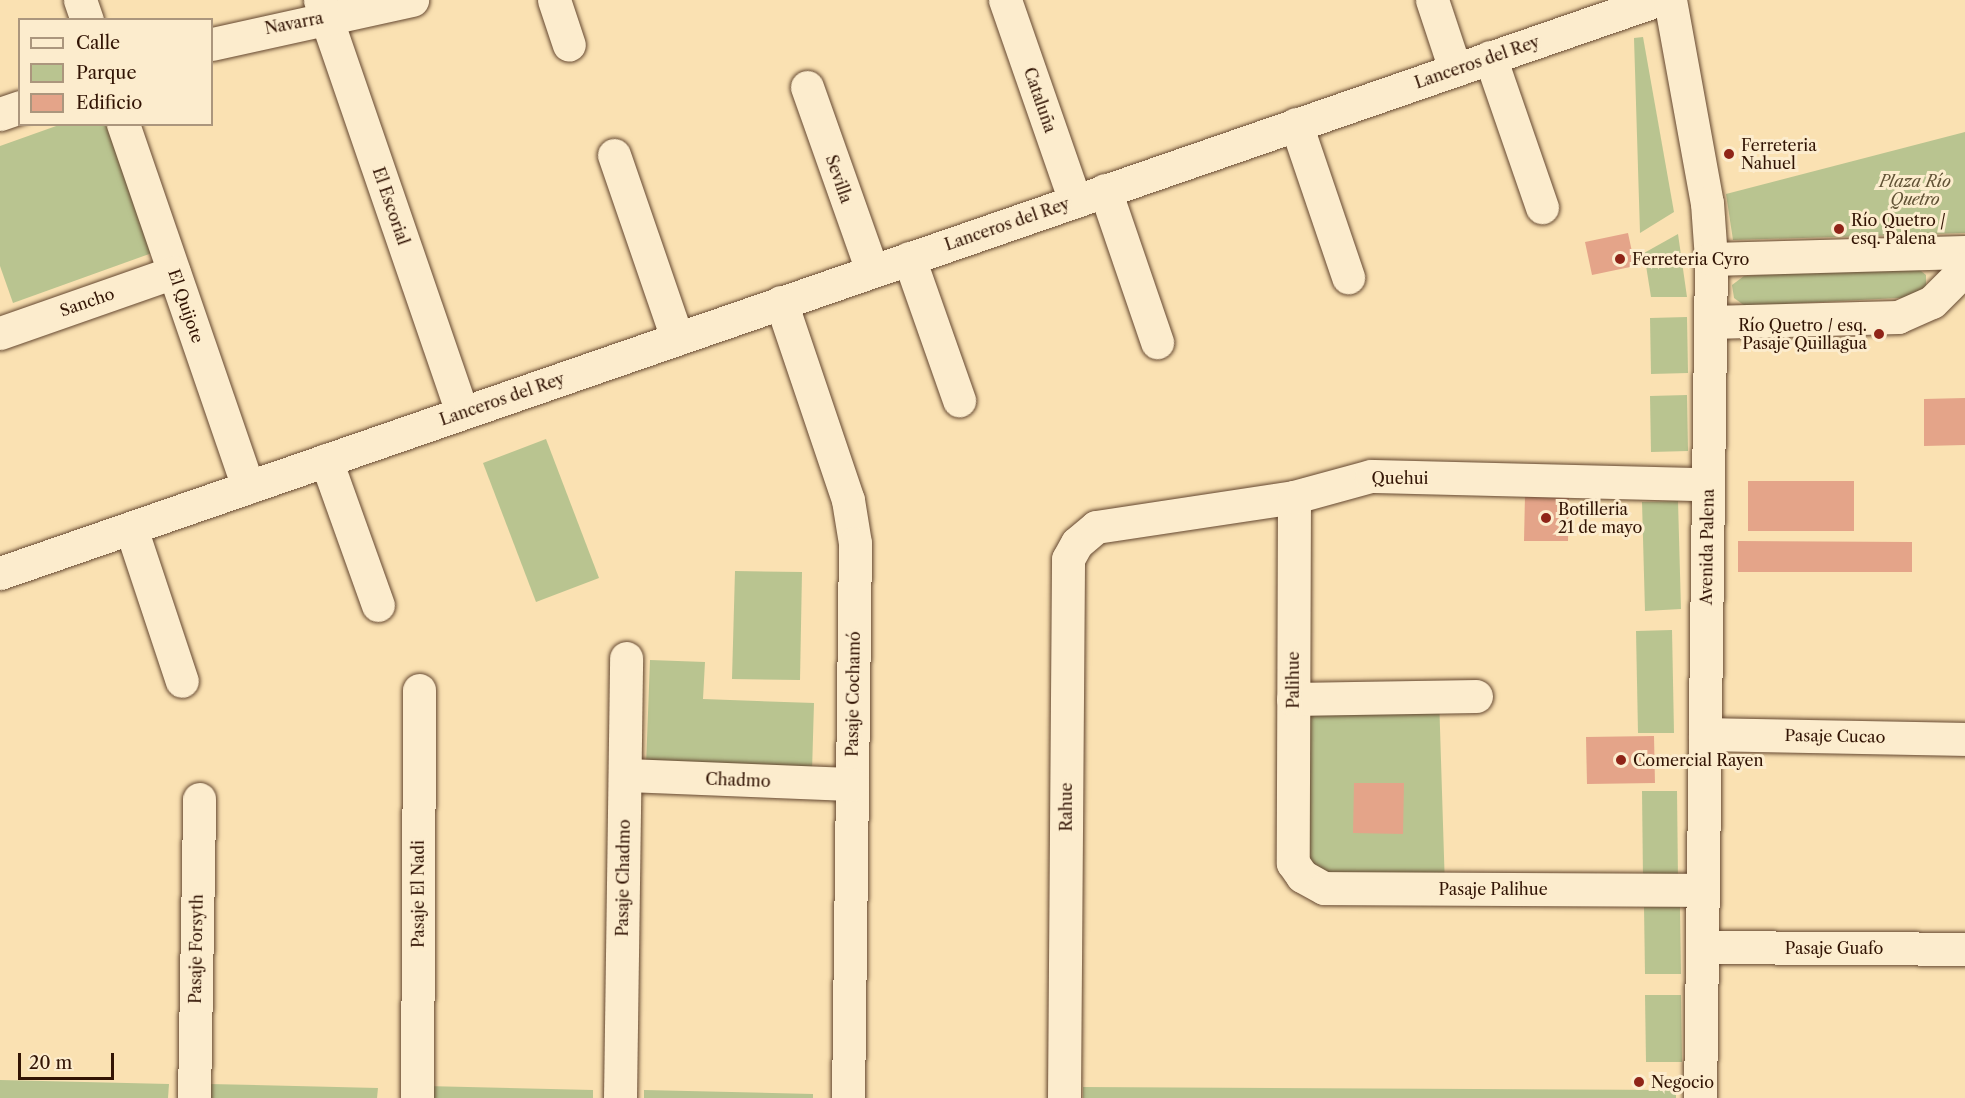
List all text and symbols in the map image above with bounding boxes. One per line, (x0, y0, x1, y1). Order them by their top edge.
street label: Navarra (263, 8, 325, 38)
legend (18, 18, 213, 126)
text: Calle (76, 32, 120, 54)
street label: Lanceros del Rey (1412, 32, 1542, 92)
text: Parque (76, 62, 137, 84)
street label: Cataluña (1020, 65, 1060, 135)
text: Edificio (76, 92, 142, 114)
place label: Ferreteria Nahuel (1741, 135, 1817, 173)
marker: Ferreteria Nahuel (1722, 147, 1736, 161)
street label: Sevilla (822, 152, 856, 206)
street label: El Escorial (369, 165, 413, 247)
park label: Plaza Río Quetro (1879, 171, 1951, 209)
street label: Lanceros del Rey (942, 194, 1072, 254)
place label: Río Quetro / esq. Palena (1851, 210, 1946, 248)
marker: Río Quetro / esq. Palena (1832, 222, 1846, 236)
place label: Ferreteria Cyro (1632, 249, 1749, 269)
marker: Ferreteria Cyro (1613, 252, 1627, 266)
street label: El Quijote (164, 266, 208, 346)
street label: Sancho (57, 284, 117, 320)
place label: Río Quetro / esq. Pasaje Quillagua (1738, 315, 1867, 353)
marker: Río Quetro / esq. Pasaje Quillagua (1872, 327, 1886, 341)
street label: Lanceros del Rey (437, 369, 567, 429)
street label: Quehui (1372, 468, 1428, 488)
street label: Avenida Palena (1696, 489, 1718, 605)
place label: Botilleria 21 de mayo (1558, 499, 1642, 537)
marker: Botilleria 21 de mayo (1539, 511, 1553, 525)
street label: Pasaje Cochamó (842, 631, 864, 757)
street label: Palihue (1283, 651, 1303, 709)
street label: Pasaje Cucao (1784, 726, 1886, 746)
place label: Comercial Rayen (1633, 750, 1763, 770)
marker: Comercial Rayen (1614, 753, 1628, 767)
street label: Chadmo (705, 769, 771, 791)
street label: Rahue (1056, 783, 1076, 831)
street label: Pasaje Chadmo (612, 819, 634, 937)
street label: Pasaje El Nadi (408, 840, 428, 948)
street label: Pasaje Palihue (1438, 879, 1548, 899)
street label: Pasaje Forsyth (185, 894, 207, 1004)
street label: Pasaje Guafo (1785, 938, 1883, 958)
scale bar (21, 1041, 117, 1079)
text: 20 m (29, 1052, 72, 1074)
place label: Negocio (1651, 1072, 1714, 1092)
marker: Negocio (1632, 1075, 1646, 1089)

